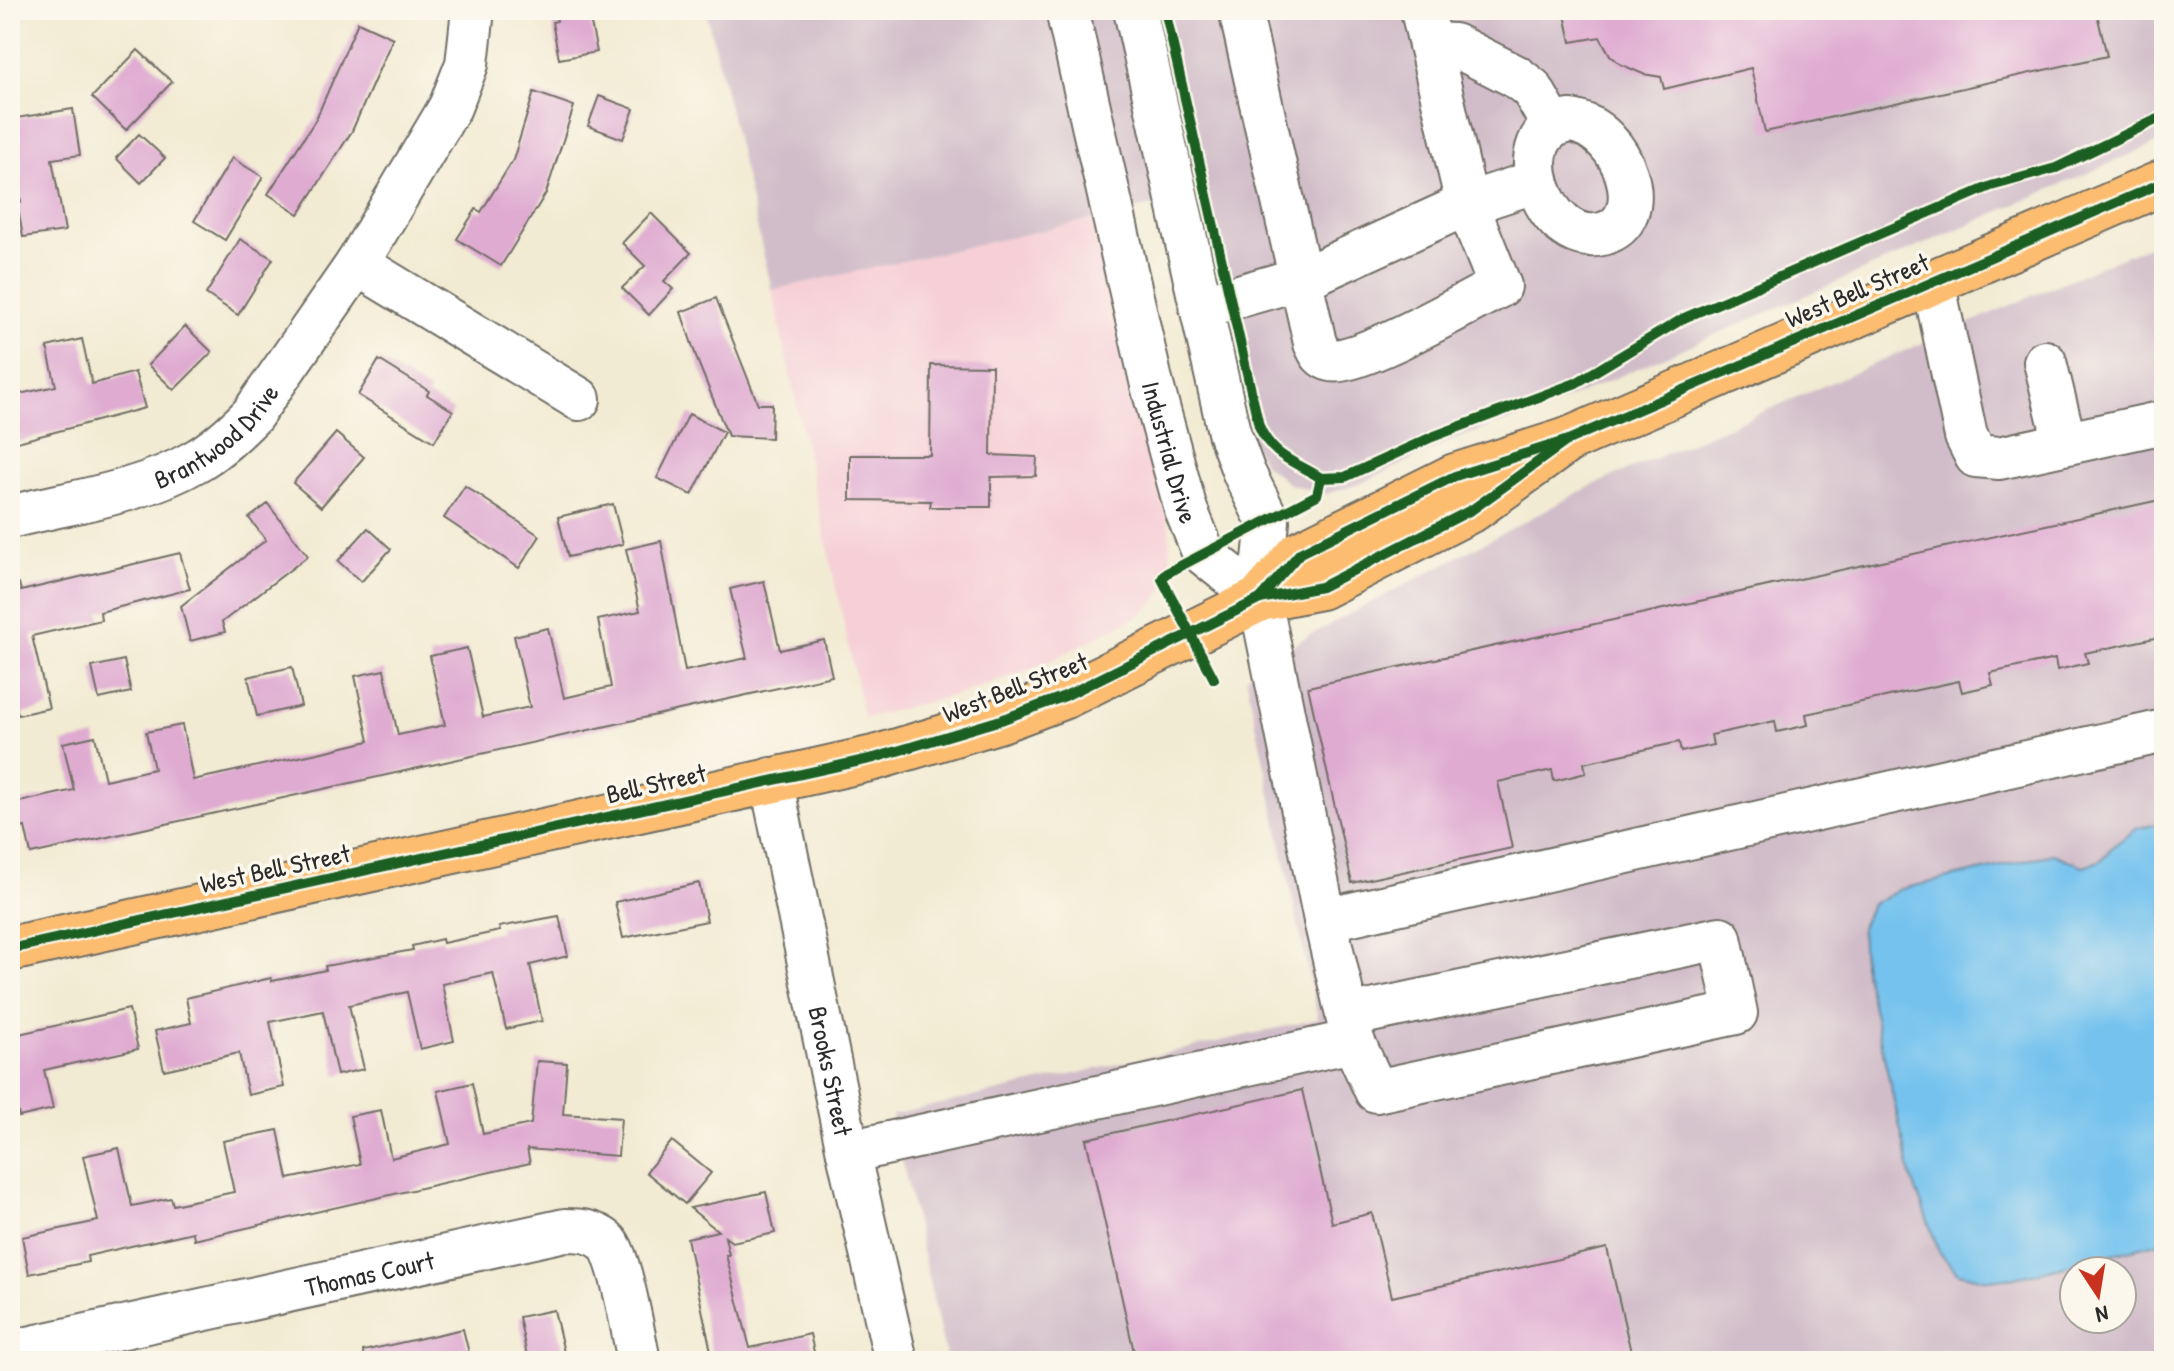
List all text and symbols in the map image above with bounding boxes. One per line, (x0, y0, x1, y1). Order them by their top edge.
street label: West Bell Street (1780, 244, 1935, 336)
street label: Brantwood Drive (149, 377, 286, 496)
street label: Industrial Drive (1134, 378, 1207, 528)
street label: West Bell Street (938, 643, 1093, 731)
street label: Bell Street (603, 754, 710, 811)
street label: West Bell Street (197, 835, 354, 901)
street label: Brooks Street (801, 1003, 862, 1140)
street label: Thomas Court (301, 1242, 438, 1304)
north arrow (2058, 1255, 2138, 1335)
text: N (2093, 1299, 2111, 1331)

